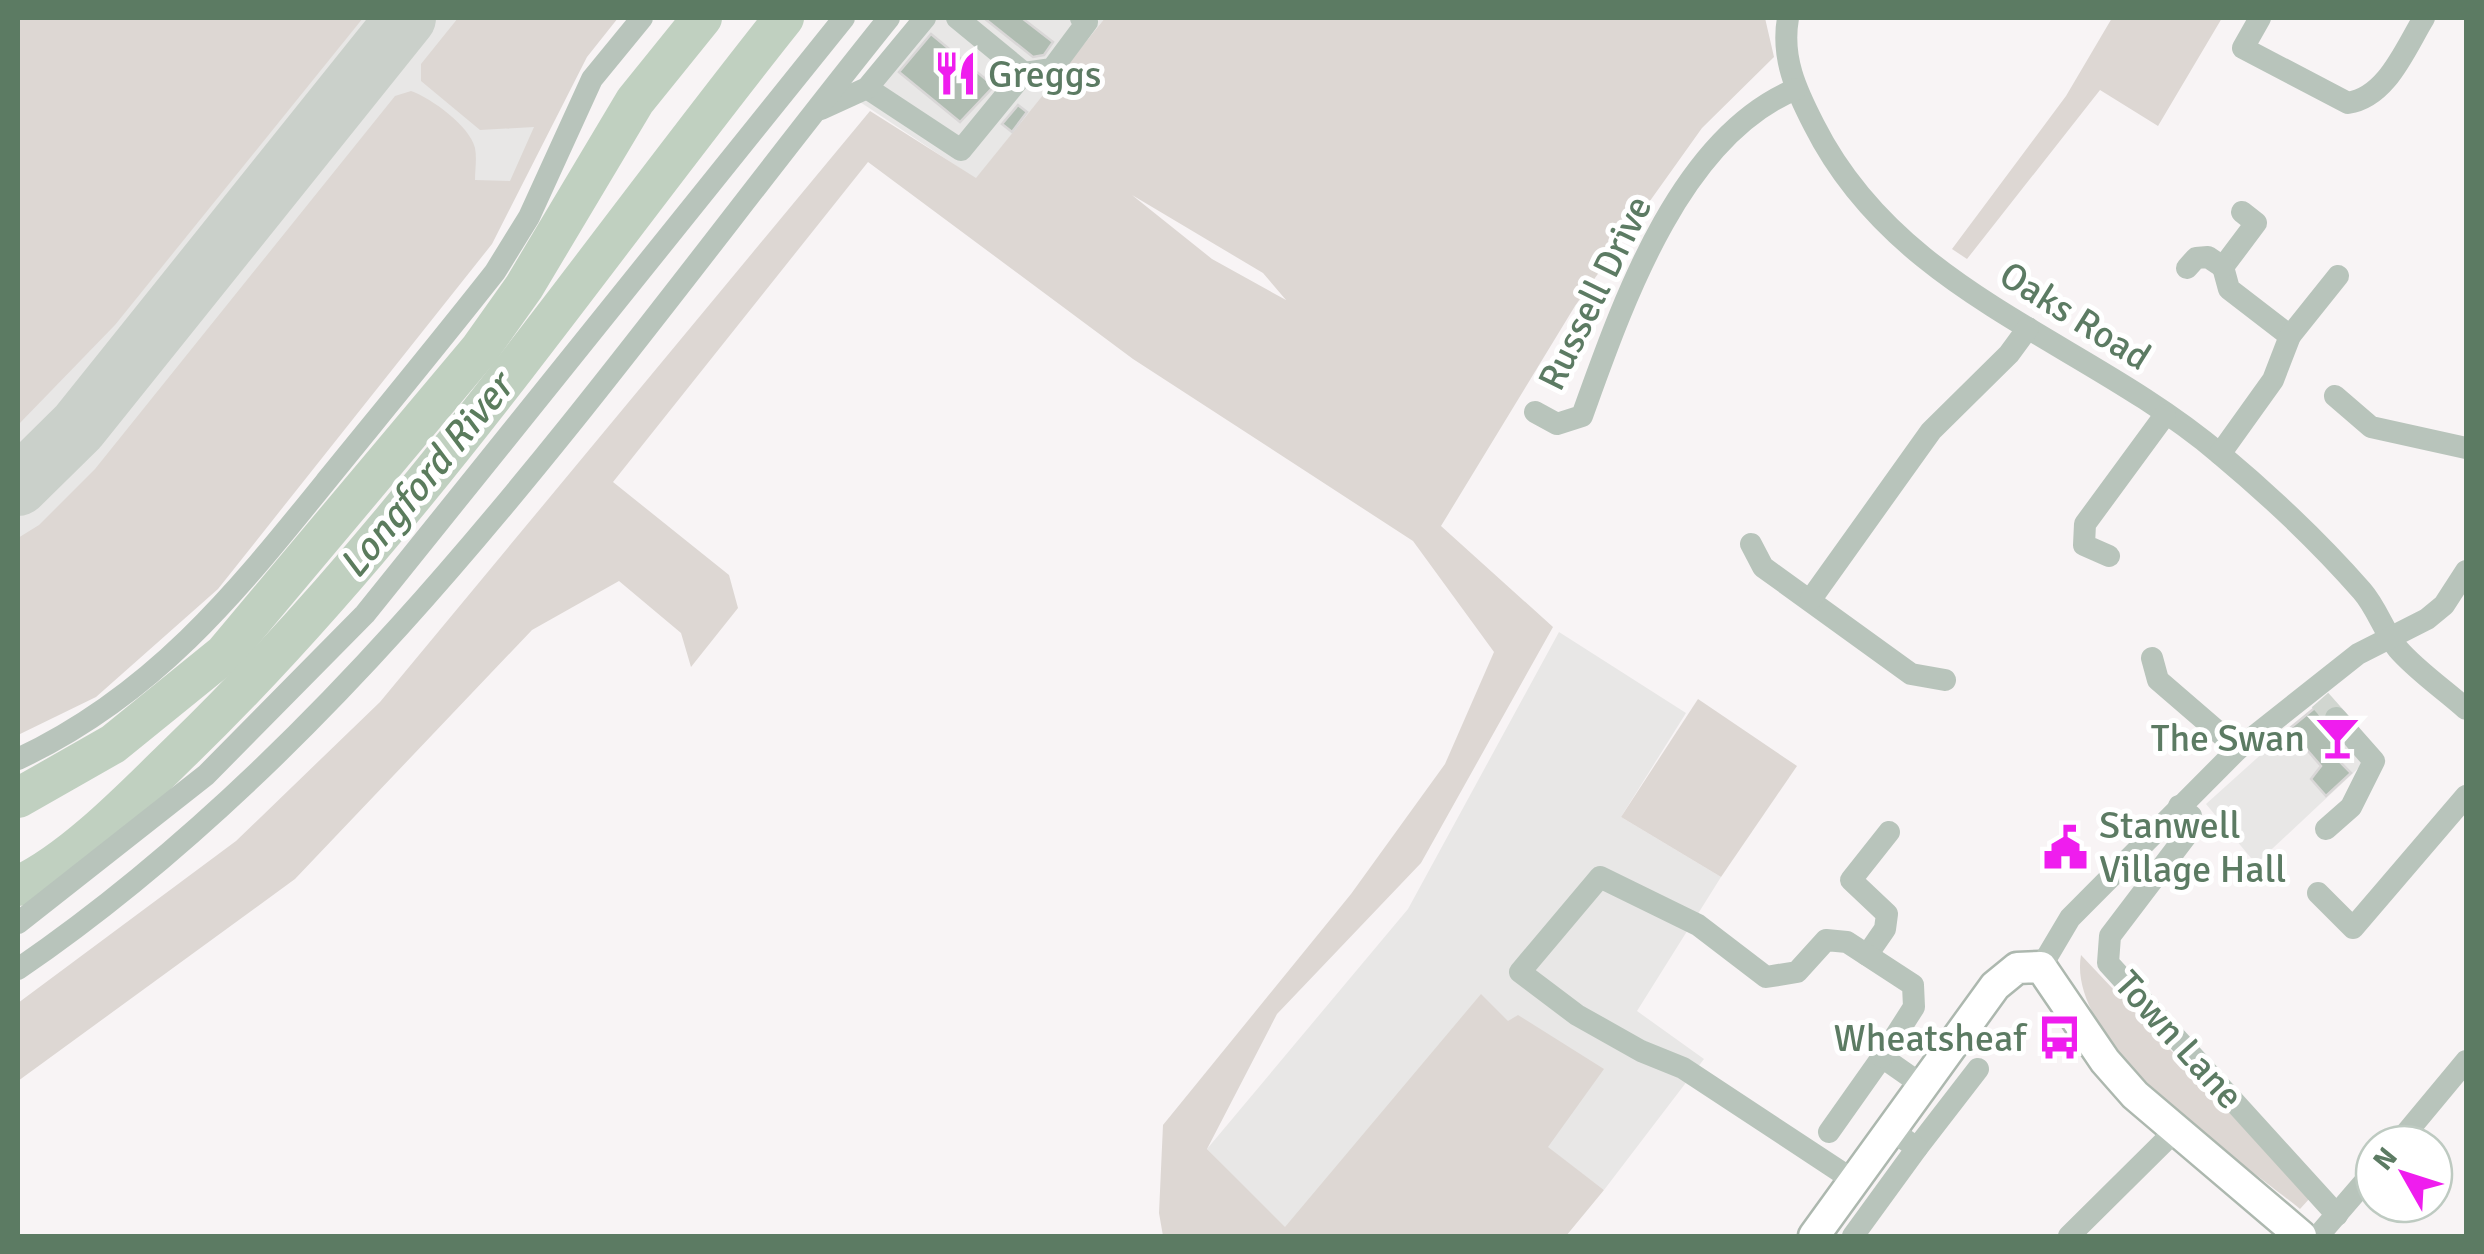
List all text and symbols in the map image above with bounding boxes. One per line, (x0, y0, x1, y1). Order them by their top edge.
restaurant icon: Greggs (931, 50, 979, 98)
place label: Greggs (988, 51, 1101, 98)
street label: Russell Drive (1528, 188, 1662, 398)
street label: Oaks Road (1991, 251, 2159, 381)
water label: Longford River (328, 360, 527, 588)
bar icon: The Swan (2314, 714, 2362, 762)
place label: The Swan (2151, 715, 2305, 762)
place label: Stanwell Village Hall (2099, 802, 2286, 893)
public building icon: Stanwell Village Hall (2042, 823, 2090, 871)
street label: Town Lane (2105, 961, 2253, 1119)
bus stop icon: Wheatsheaf (2035, 1014, 2083, 1062)
place label: Wheatsheaf (1834, 1015, 2028, 1062)
north arrow (2354, 1124, 2454, 1224)
text: N (2366, 1141, 2405, 1177)

